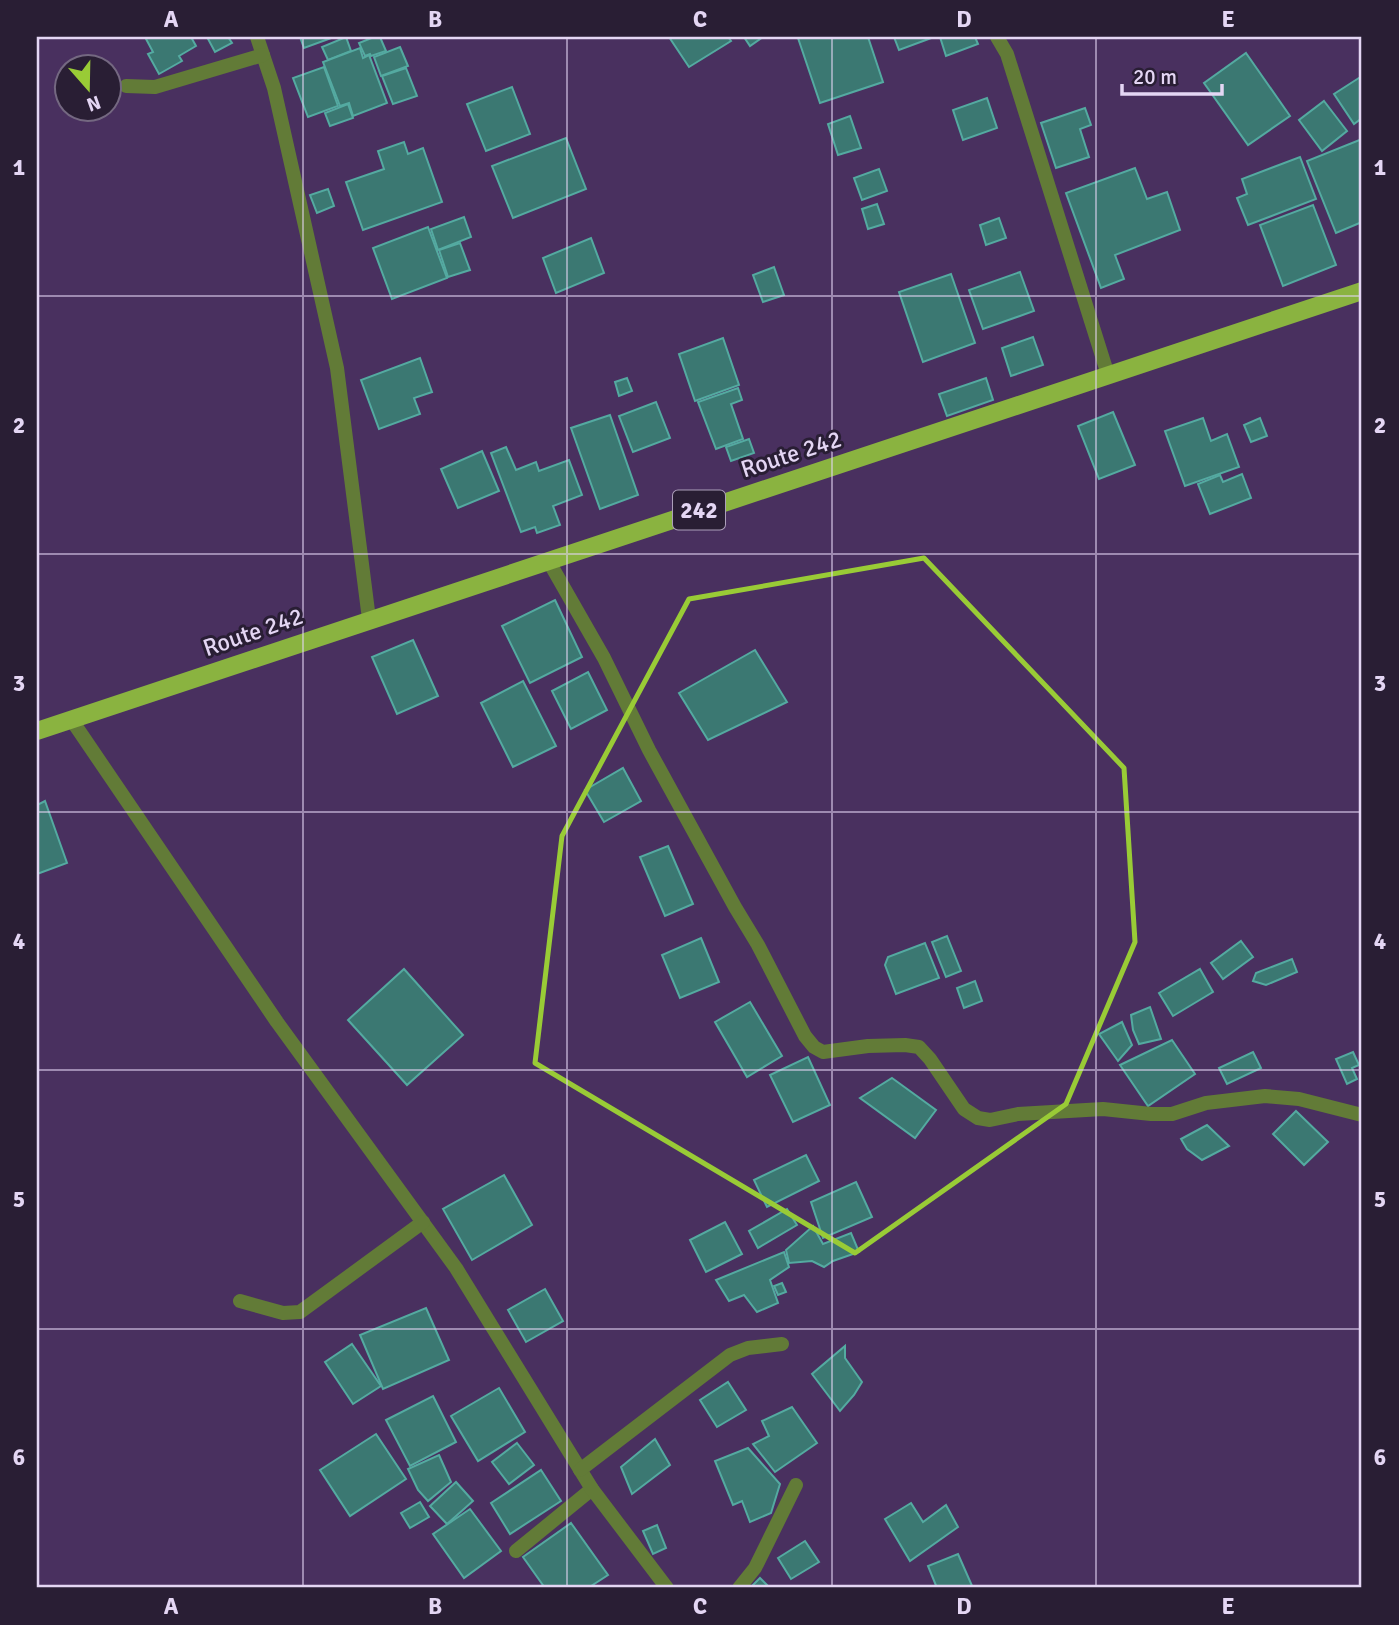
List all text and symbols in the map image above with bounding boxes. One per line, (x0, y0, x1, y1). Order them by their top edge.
text: A (164, 5, 179, 34)
text: B (428, 5, 442, 34)
text: C (693, 5, 707, 34)
text: D (956, 5, 972, 34)
text: E (1221, 5, 1235, 34)
north arrow (52, 52, 122, 122)
scale bar (1122, 52, 1222, 96)
text: 20 m (1133, 64, 1177, 90)
text: N (83, 89, 104, 117)
text: 1 (13, 153, 25, 182)
text: 1 (1374, 153, 1386, 182)
text: 2 (13, 411, 25, 440)
text: 2 (1374, 411, 1386, 440)
street label: Route 242 (737, 424, 845, 484)
road number: 242 (673, 490, 725, 530)
street label: Route 242 (199, 601, 307, 663)
text: 3 (13, 669, 25, 698)
text: 3 (1374, 669, 1386, 698)
text: 4 (13, 927, 25, 956)
text: 4 (1374, 927, 1386, 956)
text: 5 (13, 1185, 25, 1214)
text: 5 (1374, 1185, 1386, 1214)
text: 6 (13, 1443, 25, 1472)
text: 6 (1374, 1443, 1386, 1472)
text: A (164, 1592, 179, 1621)
text: B (428, 1592, 442, 1621)
text: C (693, 1592, 707, 1621)
text: D (956, 1592, 972, 1621)
text: E (1221, 1592, 1235, 1621)

